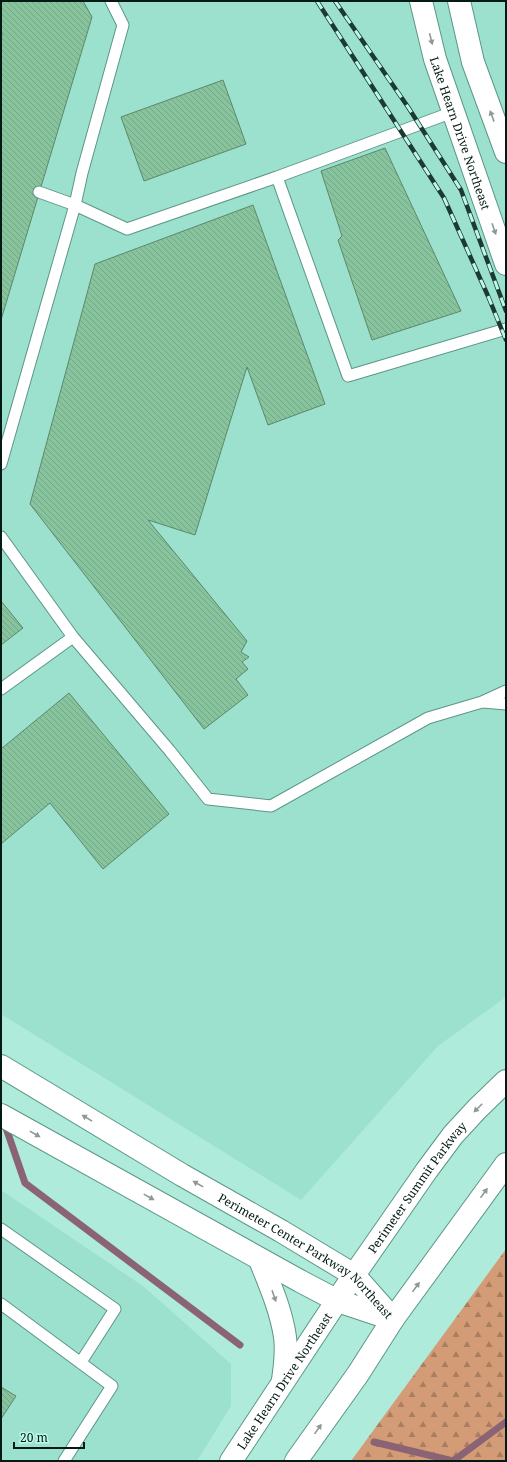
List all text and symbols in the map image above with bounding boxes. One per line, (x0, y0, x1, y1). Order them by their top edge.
one-way arrow (428, 33, 434, 45)
street label: Lake Hearn Drive Northeast (426, 54, 495, 212)
one-way arrow (489, 109, 495, 121)
one-way arrow (491, 223, 497, 235)
one-way arrow (473, 1103, 482, 1113)
one-way arrow (81, 1114, 93, 1121)
street label: Perimeter Summit Parkway (363, 1117, 470, 1256)
one-way arrow (29, 1131, 41, 1137)
one-way arrow (192, 1181, 204, 1188)
one-way arrow (480, 1187, 488, 1198)
street label: Perimeter Center Parkway Northeast (215, 1189, 397, 1322)
one-way arrow (143, 1194, 154, 1201)
one-way arrow (412, 1282, 420, 1293)
one-way arrow (272, 1290, 278, 1302)
street label: Lake Hearn Drive Northeast (232, 1309, 335, 1453)
scale bar (14, 1424, 84, 1450)
one-way arrow (314, 1424, 322, 1435)
text: 20 m (20, 1429, 48, 1446)

